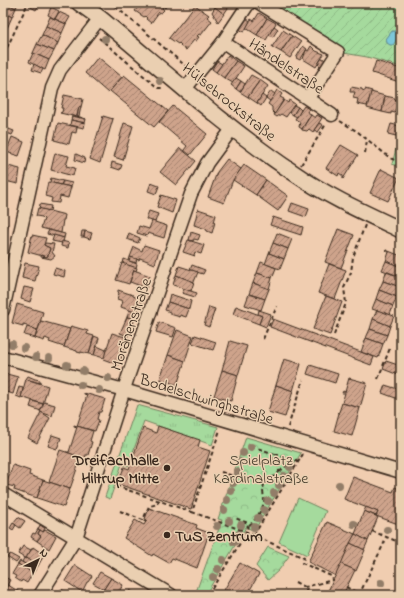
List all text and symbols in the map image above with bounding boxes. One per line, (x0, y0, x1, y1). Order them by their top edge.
street label: Händelstraße (243, 32, 329, 101)
street label: Hülsebrockstraße (177, 57, 282, 149)
street label: Moränenstraße (105, 274, 159, 374)
street label: Bodelschwinghstraße (136, 368, 277, 432)
place label: Dreifachhalle Hiltrup Mitte (72, 449, 160, 491)
park label: Spielplatz Kardinalstraße (213, 449, 309, 491)
marker: Dreifachhalle Hiltrup Mitte (162, 463, 172, 473)
place label: TuS Zentrum (175, 525, 263, 549)
marker: TuS Zentrum (162, 530, 172, 540)
north arrow (18, 540, 58, 580)
text: N (36, 545, 52, 562)

